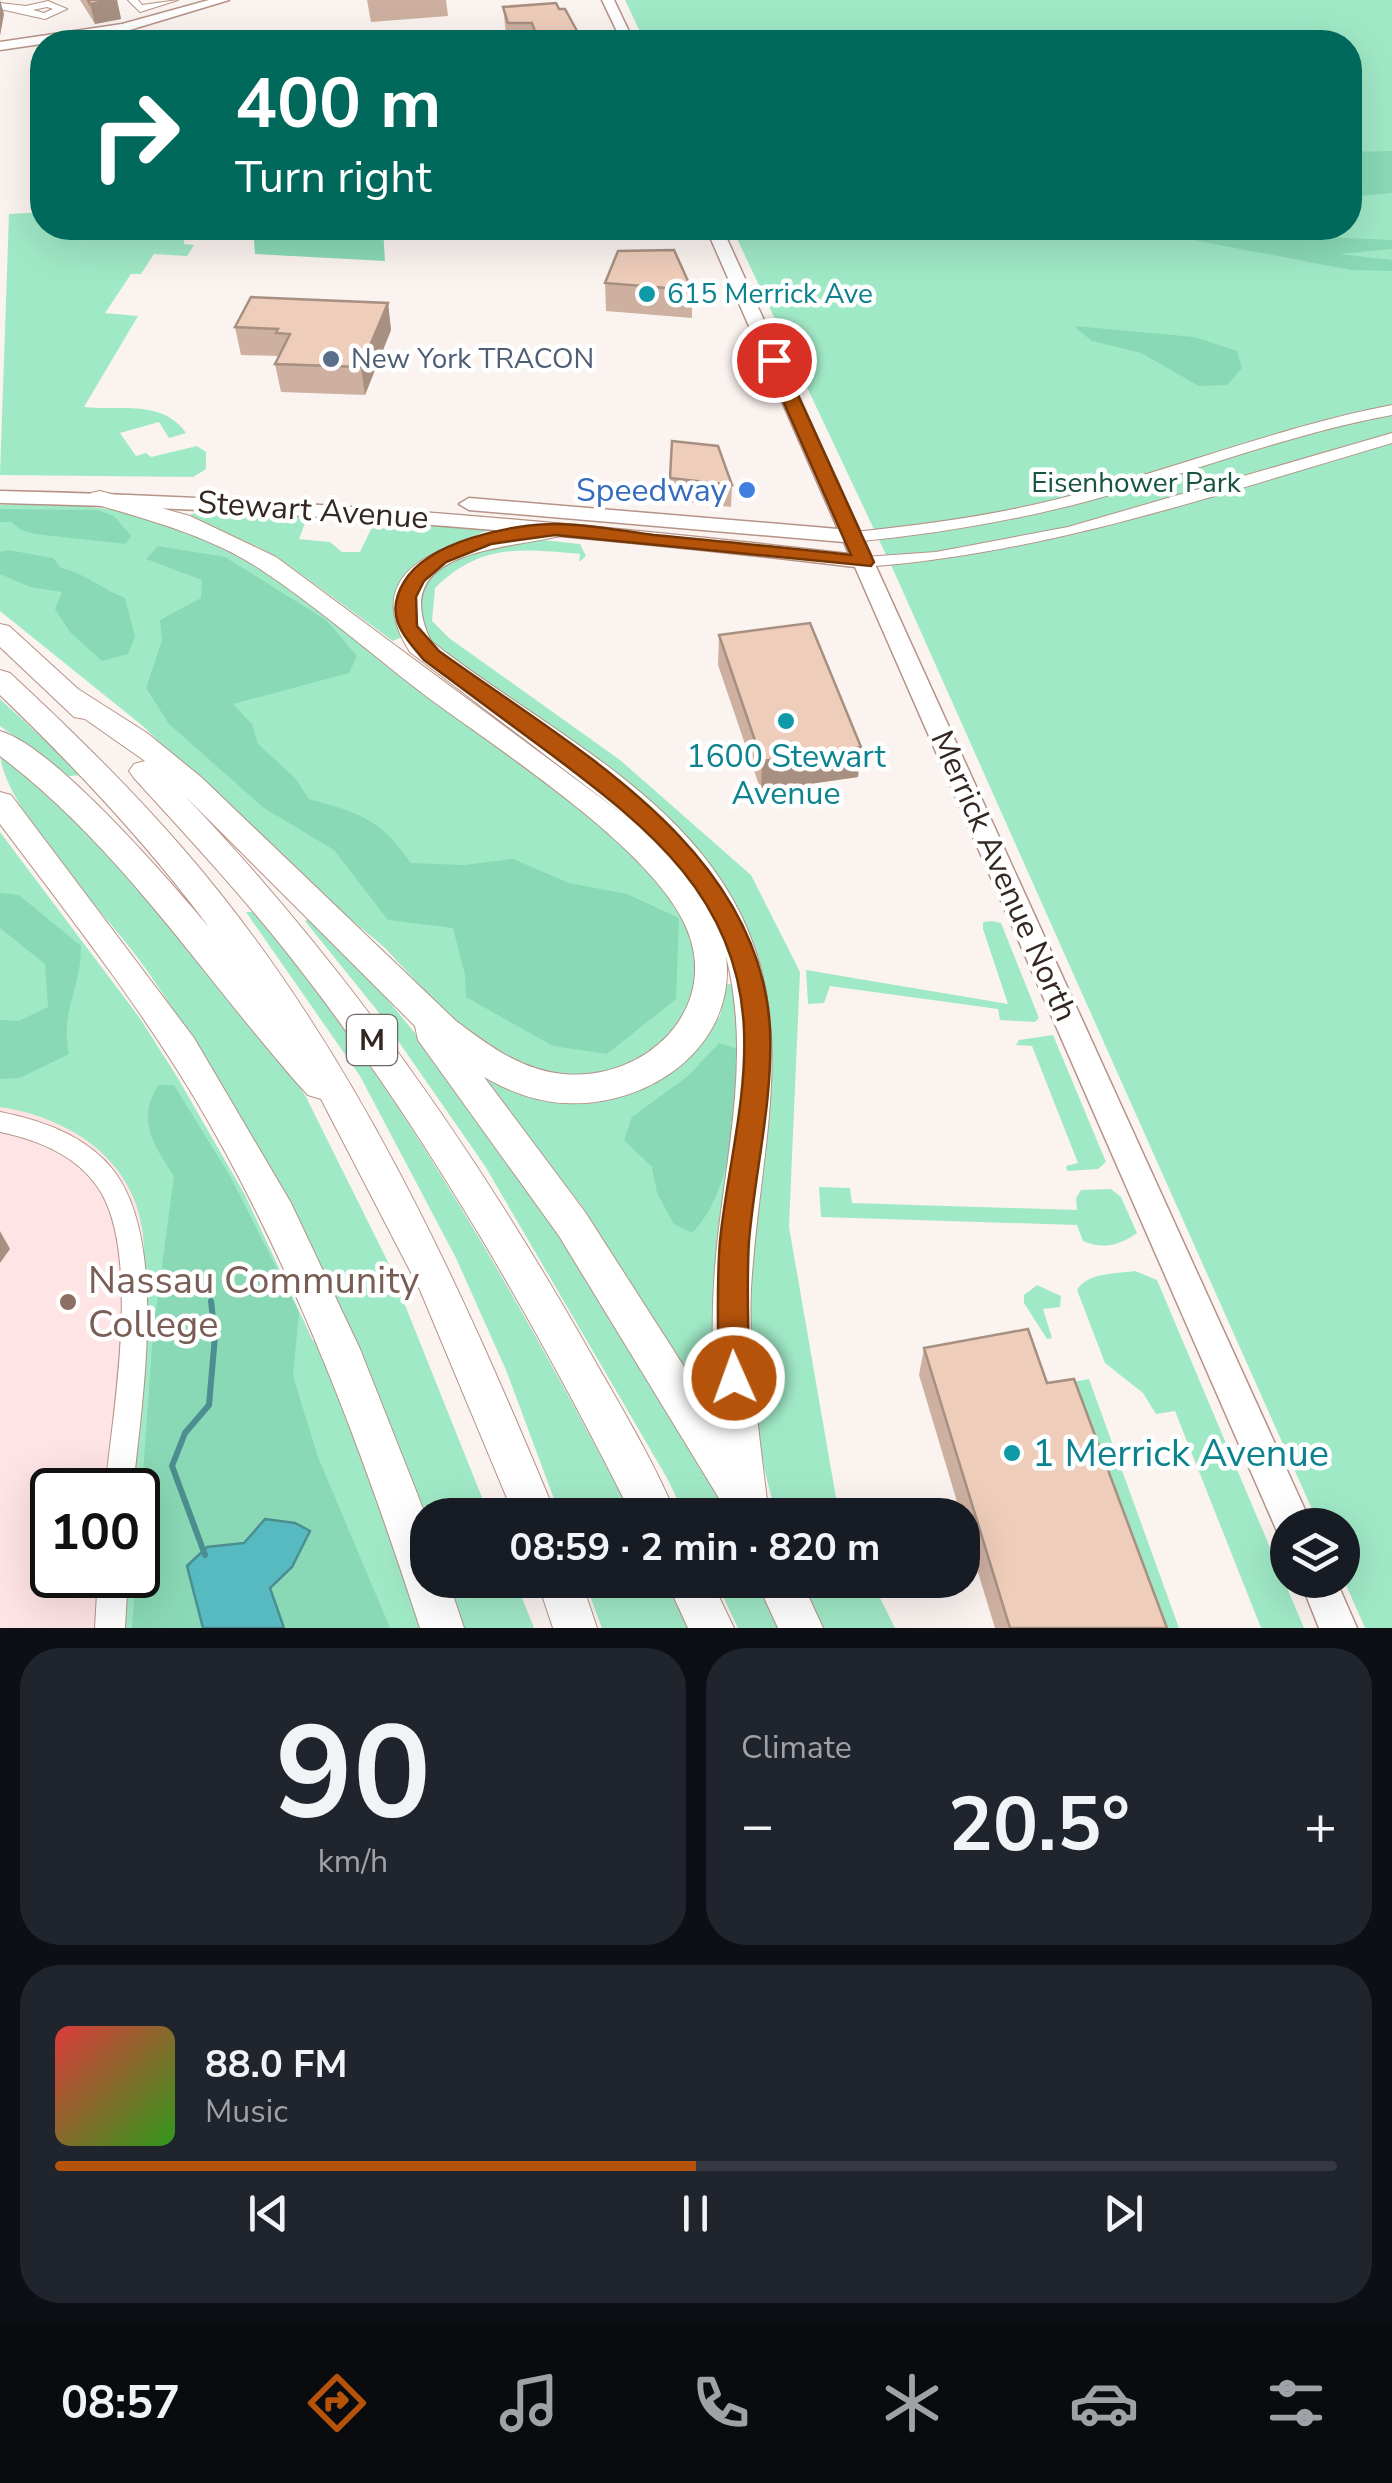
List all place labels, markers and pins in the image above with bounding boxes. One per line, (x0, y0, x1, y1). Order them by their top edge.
place label: 615 Merrick Ave (667, 275, 873, 313)
marker: 615 Merrick Ave (636, 283, 658, 305)
pin (732, 318, 817, 403)
place label: New York TRACON (351, 340, 594, 378)
marker: New York TRACON (320, 348, 342, 370)
place label: Speedway (576, 469, 728, 512)
marker: Speedway (736, 479, 758, 501)
marker: 1600 Stewart Avenue (775, 710, 797, 732)
place label: 1600 Stewart Avenue (686, 735, 887, 815)
place label: Nassau Community College (88, 1255, 420, 1350)
marker: Nassau Community College (57, 1291, 79, 1313)
place label: 1 Merrick Avenue (1032, 1428, 1329, 1479)
marker: 1 Merrick Avenue (1001, 1442, 1023, 1464)

